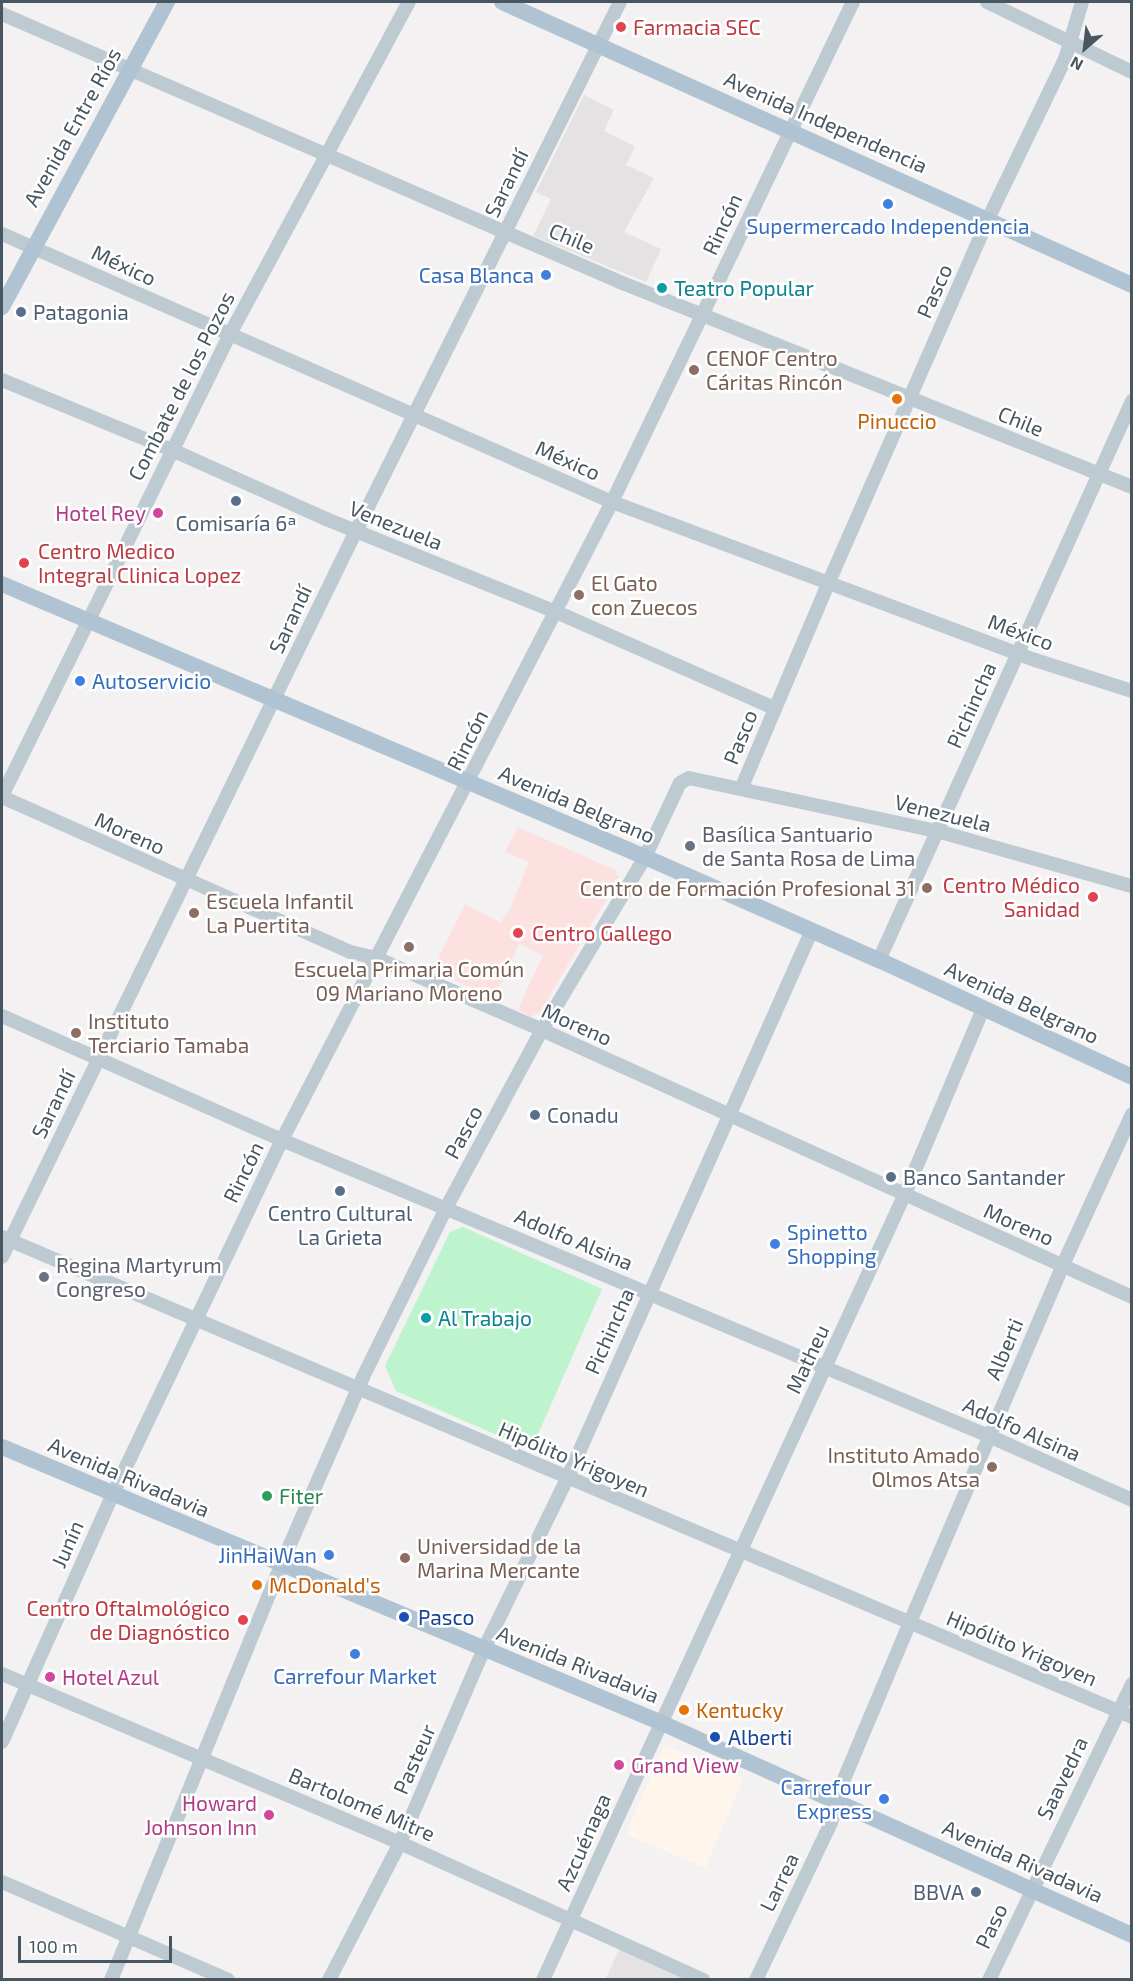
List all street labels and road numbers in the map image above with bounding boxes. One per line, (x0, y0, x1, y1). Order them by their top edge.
street label: Avenida Entre Ríos (18, 43, 126, 211)
street label: Avenida Independencia (720, 66, 932, 178)
street label: Sarandí (479, 145, 533, 221)
street label: Rincón (697, 189, 747, 259)
street label: Chile (545, 217, 599, 259)
street label: México (88, 239, 160, 291)
street label: Pasco (911, 260, 957, 322)
street label: Combate de los Pozos (122, 287, 240, 485)
street label: Chile (995, 401, 1047, 441)
street label: México (532, 435, 604, 485)
street label: Venezuela (346, 495, 446, 555)
street label: Sarandí (263, 581, 317, 657)
street label: México (985, 609, 1057, 655)
street label: Pichincha (941, 658, 1001, 752)
street label: Rincón (441, 705, 493, 775)
street label: Pasco (718, 706, 762, 768)
street label: Avenida Belgrano (495, 760, 659, 848)
street label: Venezuela (892, 789, 994, 837)
street label: Moreno (91, 806, 169, 860)
street label: Avenida Belgrano (941, 955, 1103, 1049)
street label: Moreno (538, 997, 616, 1051)
street label: Sarandí (26, 1066, 80, 1142)
street label: Pasco (439, 1101, 487, 1163)
street label: Rincón (218, 1137, 268, 1207)
street label: Moreno (980, 1197, 1058, 1251)
street label: Adolfo Alsina (511, 1203, 637, 1275)
street label: Pichincha (579, 1284, 639, 1378)
street label: Alberti (980, 1315, 1028, 1383)
street label: Matheu (780, 1320, 834, 1398)
street label: Adolfo Alsina (959, 1392, 1085, 1466)
street label: Hipólito Yrigoyen (495, 1416, 653, 1502)
street label: Avenida Rivadavia (45, 1432, 213, 1522)
street label: Junín (46, 1517, 88, 1571)
street label: Hipólito Yrigoyen (943, 1605, 1101, 1691)
street label: Avenida Rivadavia (493, 1620, 663, 1708)
street label: Pasteur (387, 1720, 441, 1798)
street label: Saavedra (1031, 1732, 1093, 1824)
street label: Bartolomé Mitre (285, 1762, 439, 1846)
street label: Azcuénaga (550, 1789, 616, 1895)
street label: Avenida Rivadavia (939, 1814, 1107, 1908)
street label: Larrea (754, 1849, 804, 1915)
street label: Paso (970, 1900, 1012, 1952)

